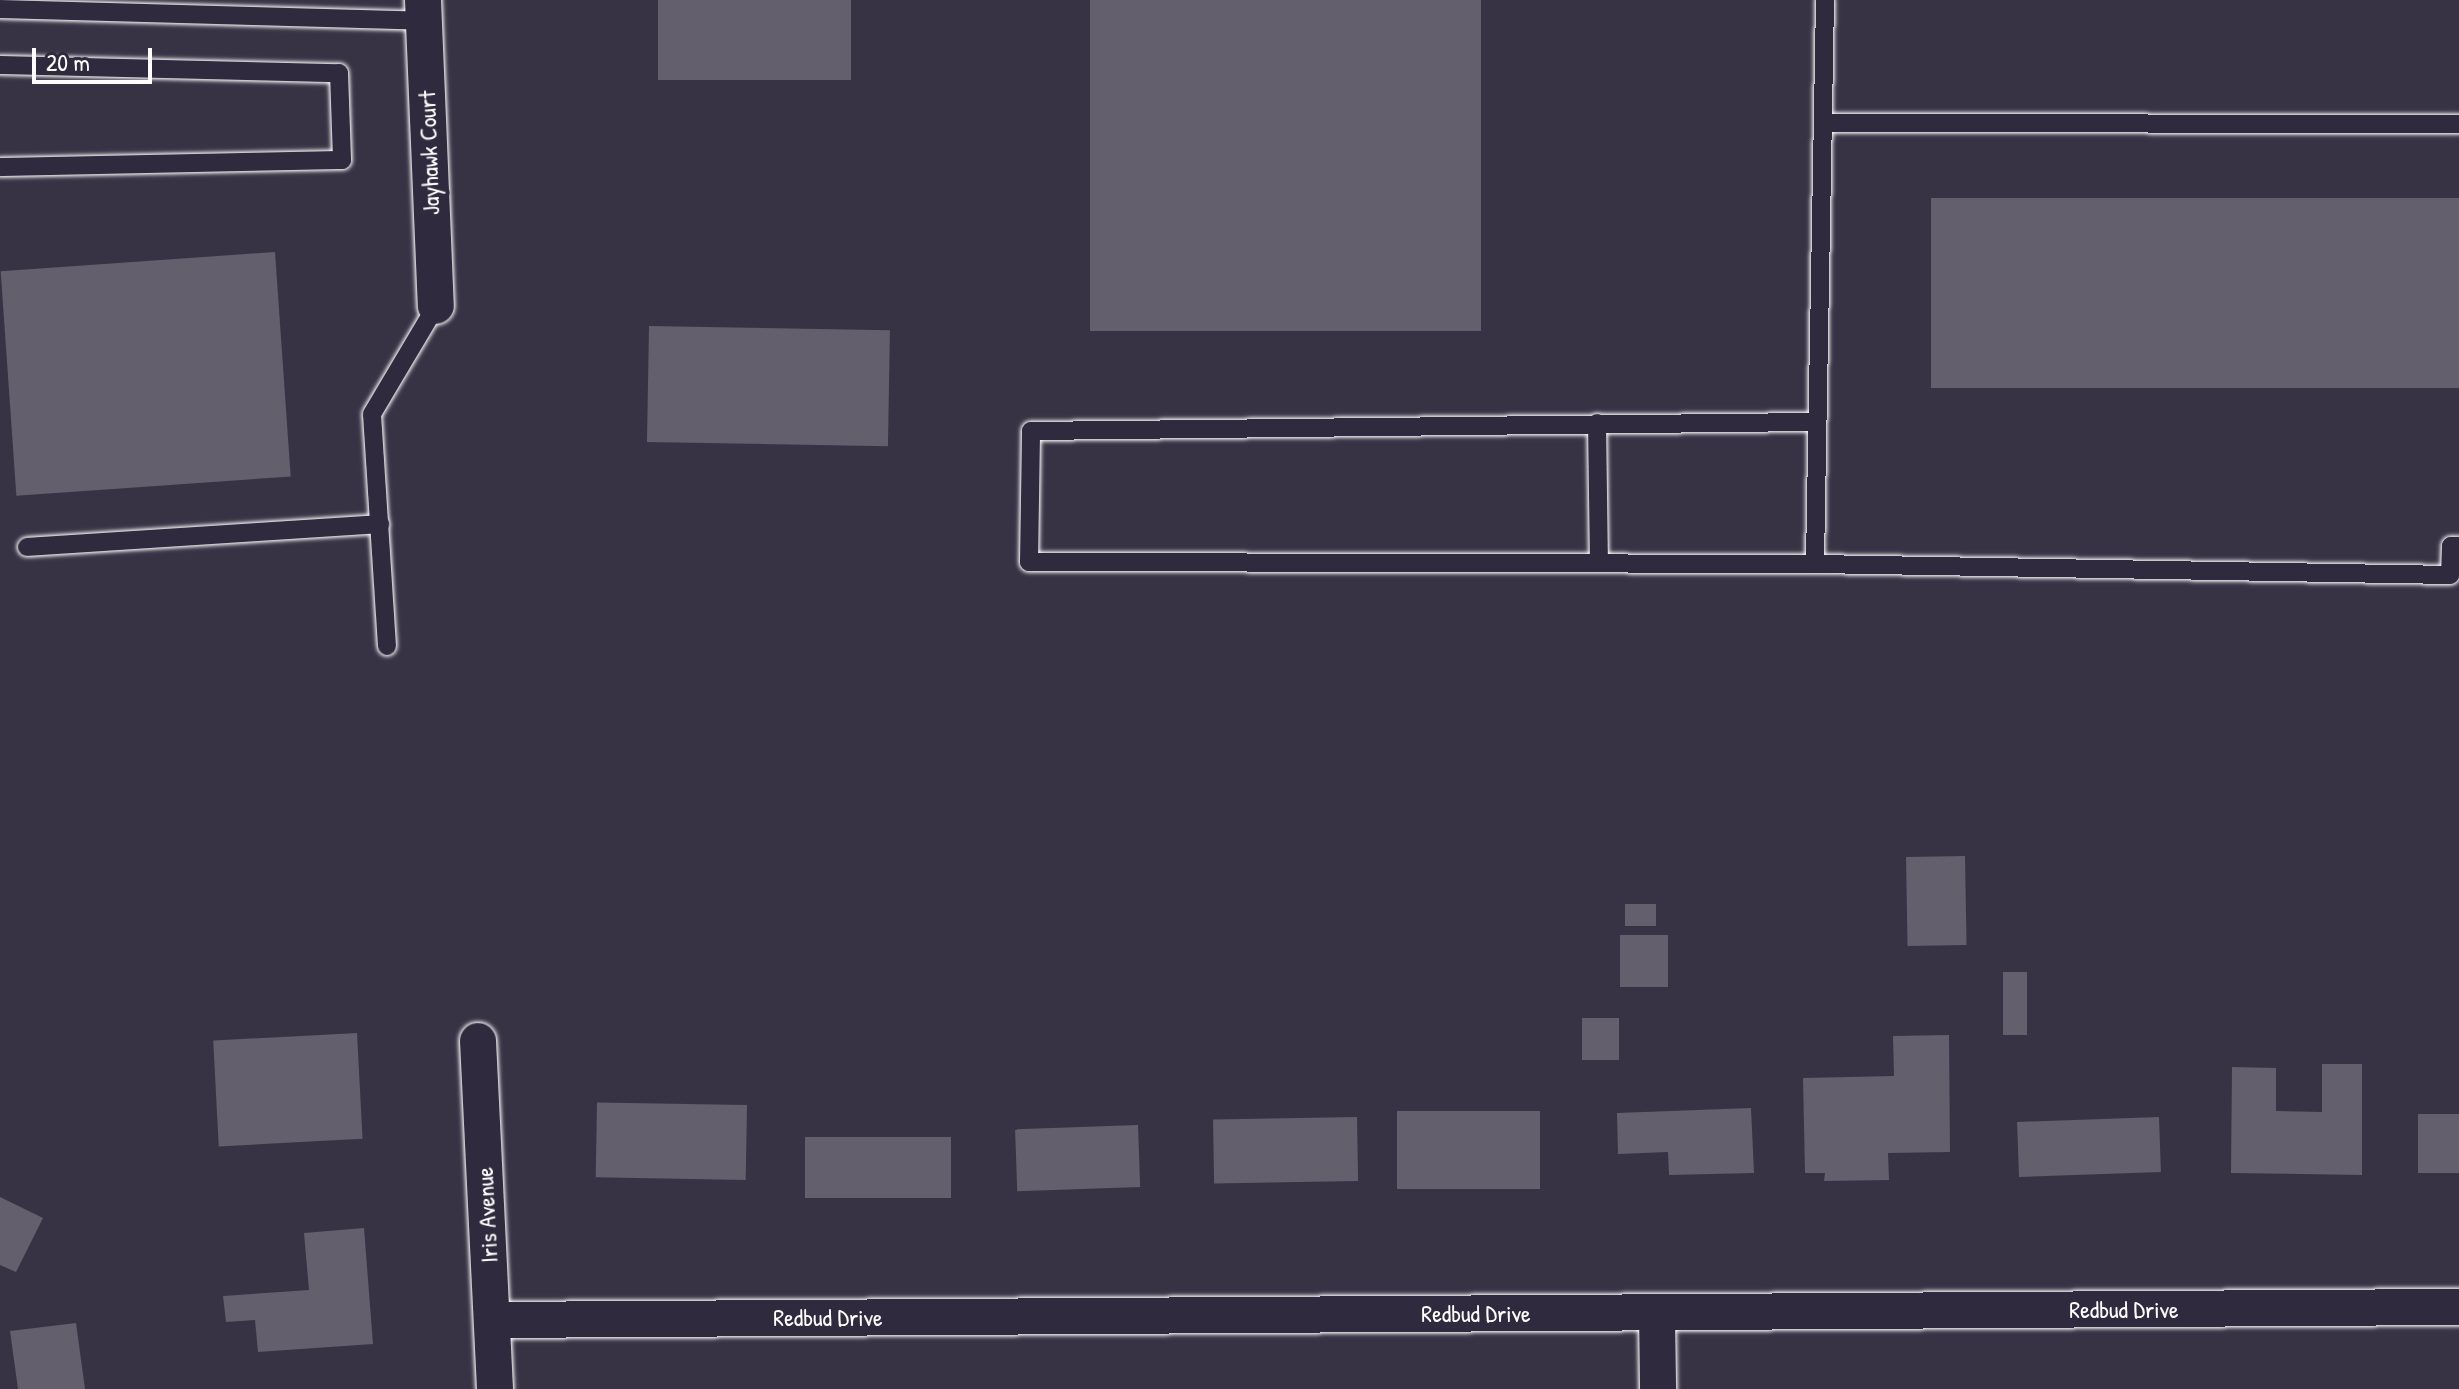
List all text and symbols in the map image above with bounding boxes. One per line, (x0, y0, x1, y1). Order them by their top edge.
scale bar (36, 32, 156, 82)
text: 20 m (46, 46, 90, 78)
street label: Jayhawk Court (412, 90, 446, 216)
street label: Iris Avenue (470, 1166, 504, 1264)
street label: Redbud Drive (2069, 1296, 2179, 1324)
street label: Redbud Drive (1421, 1300, 1531, 1328)
street label: Redbud Drive (773, 1304, 883, 1332)

